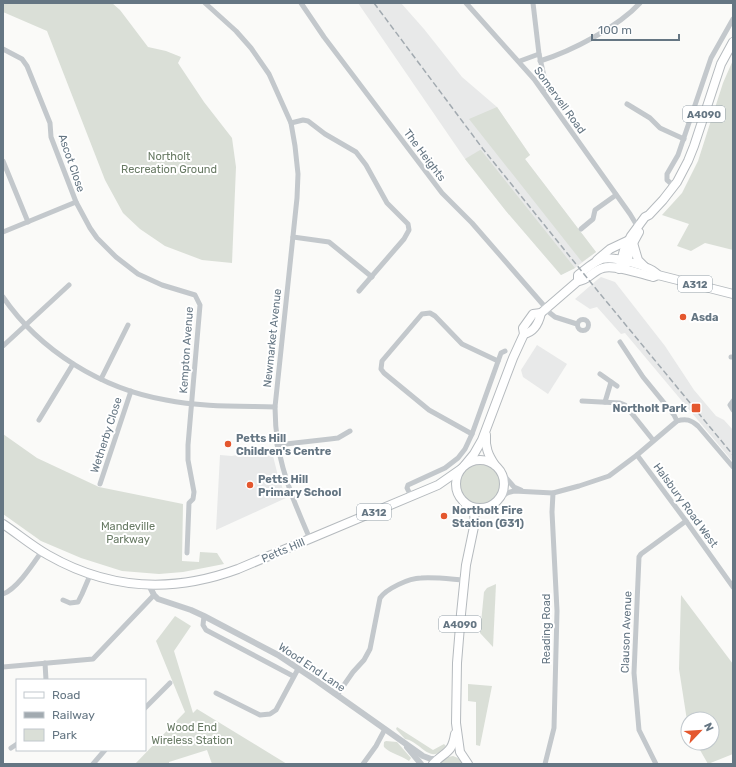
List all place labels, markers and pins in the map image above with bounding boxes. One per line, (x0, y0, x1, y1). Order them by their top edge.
place label: Asda (691, 311, 718, 324)
marker: Asda (678, 312, 688, 322)
place label: Northolt Park (613, 402, 688, 415)
marker: Northolt Park (690, 402, 702, 414)
place label: Petts Hill Children's Centre (236, 432, 332, 458)
marker: Petts Hill Children's Centre (223, 439, 233, 449)
place label: Petts Hill Primary School (258, 473, 341, 499)
marker: Petts Hill Primary School (245, 480, 255, 490)
place label: Northolt Fire Station (G31) (452, 504, 524, 530)
marker: Northolt Fire Station (G31) (439, 511, 449, 521)

